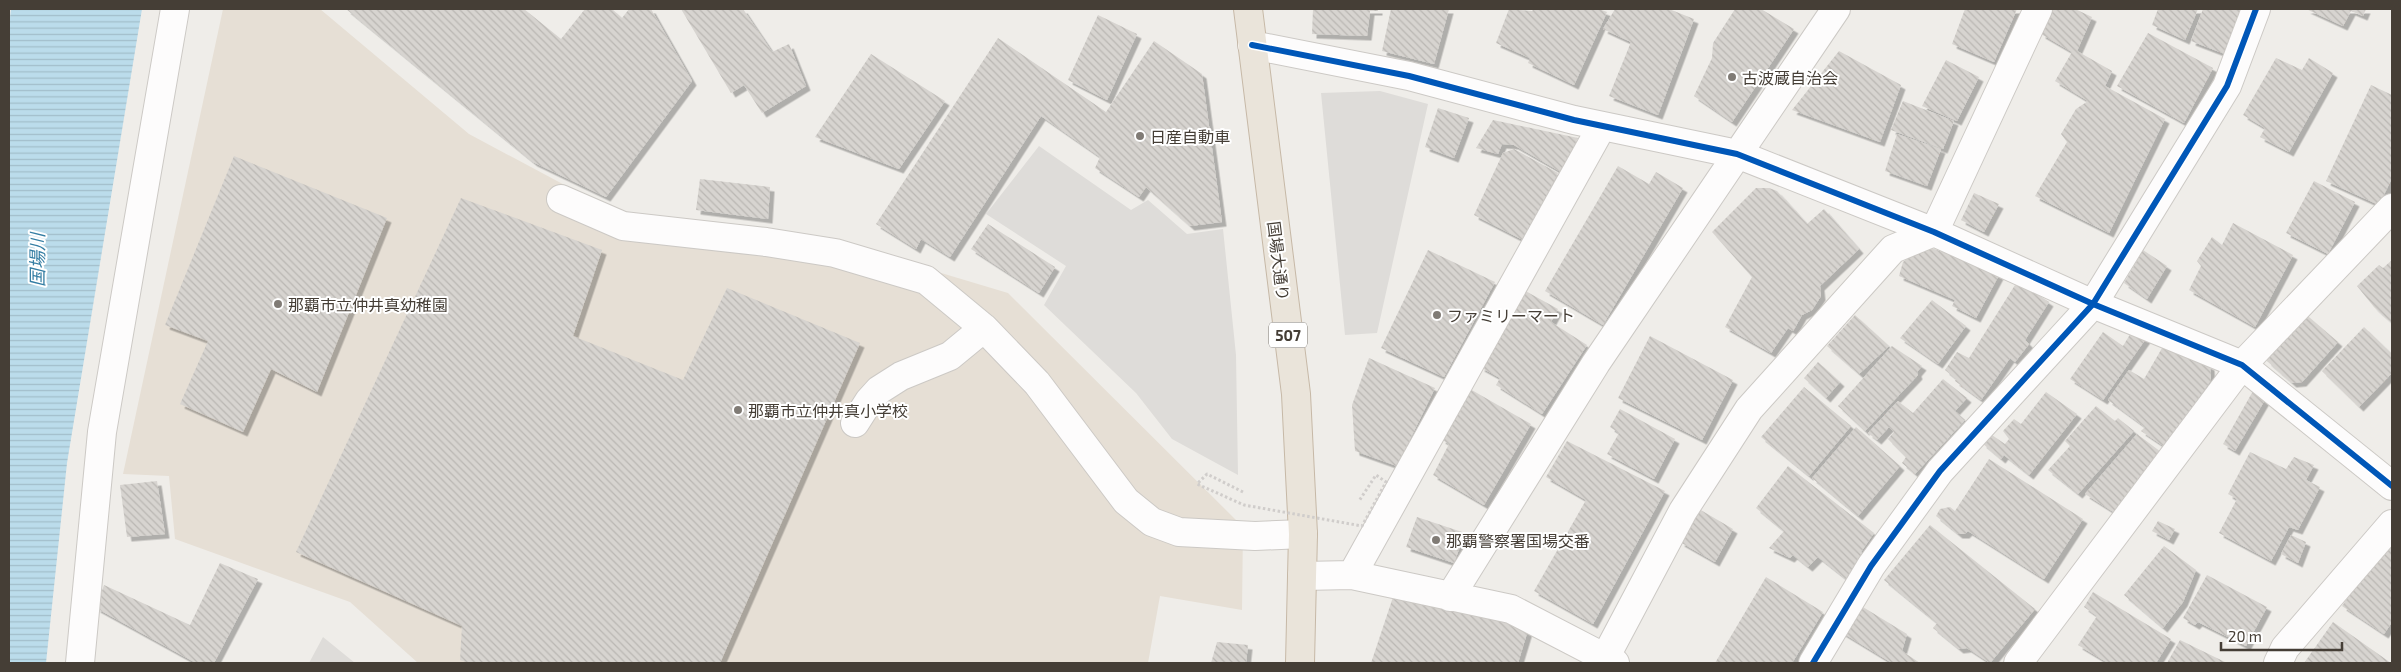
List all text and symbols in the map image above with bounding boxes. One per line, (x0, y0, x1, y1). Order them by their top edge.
place label: 古波蔵自治会 (1742, 68, 1838, 87)
marker: 古波蔵自治会 (1726, 71, 1738, 83)
place label: 日産自動車 (1150, 127, 1230, 146)
marker: 日産自動車 (1134, 130, 1146, 142)
street label: 国場大通り (1265, 220, 1293, 302)
water label: 国場川 (26, 231, 48, 287)
place label: 那覇市立仲井真幼稚園 (288, 295, 448, 314)
marker: 那覇市立仲井真幼稚園 (272, 298, 284, 310)
place label: ファミリーマート (1447, 306, 1575, 325)
marker: ファミリーマート (1431, 309, 1443, 321)
road number: 507 (1269, 322, 1307, 348)
place label: 那覇市立仲井真小学校 (748, 401, 908, 420)
marker: 那覇市立仲井真小学校 (732, 404, 744, 416)
place label: 那覇警察署国場交番 (1446, 531, 1590, 550)
marker: 那覇警察署国場交番 (1430, 534, 1442, 546)
scale bar (2221, 620, 2342, 652)
text: 20 m (2228, 627, 2262, 645)

